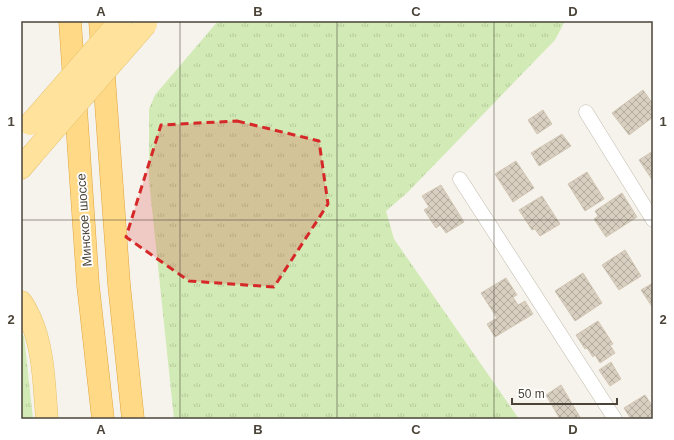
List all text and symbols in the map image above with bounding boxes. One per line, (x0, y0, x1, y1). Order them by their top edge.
text: A (96, 4, 106, 19)
text: B (253, 4, 263, 19)
text: C (411, 4, 421, 19)
text: D (568, 4, 578, 19)
text: 1 (7, 114, 15, 129)
text: 1 (659, 114, 667, 129)
street label: Минское шоссе (73, 173, 95, 267)
text: 2 (7, 312, 15, 327)
text: 2 (659, 312, 667, 327)
scale bar (512, 380, 617, 406)
text: 50 m (518, 387, 545, 401)
text: A (96, 422, 106, 437)
text: B (253, 422, 263, 437)
text: C (411, 422, 421, 437)
text: D (568, 422, 578, 437)

